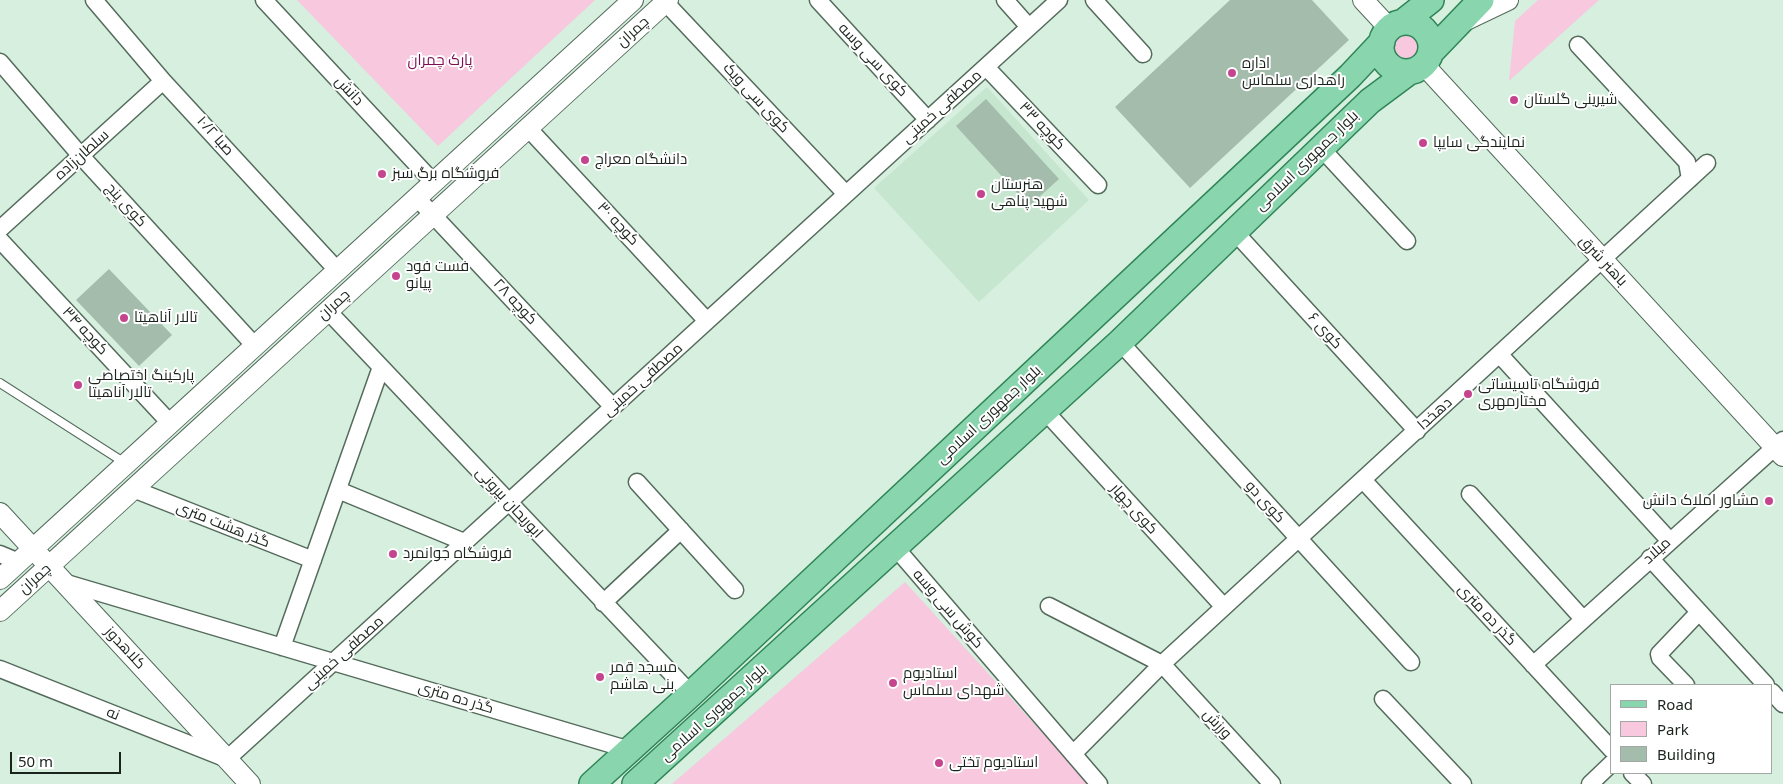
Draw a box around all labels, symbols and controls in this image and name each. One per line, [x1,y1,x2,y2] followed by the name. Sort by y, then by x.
[613,13,653,51] street label: چمران
[834,19,912,101] street label: کوی سی وسه
[407,52,473,70] park label: پارک چمران
[1242,55,1345,90] place label: اداره راهداری سلماس
[719,59,793,137] street label: کوی سی ویک
[898,67,986,147] street label: مصطفی خمینی
[1226,67,1238,79] marker: اداره راهداری سلماس
[331,72,367,110] street label: دانش
[1524,91,1617,109] place label: شیرینی گلستان
[1508,94,1520,106] marker: شیرینی گلستان
[1015,98,1069,154] street label: کوچه ۳۳
[1252,107,1362,215] street label: بلوار جمهوری اسلامی
[193,113,237,159] street label: صبا ۱۰/۲
[51,126,113,184] street label: سلطان‌زاده
[1433,134,1525,152] place label: نمایندگی سایپا
[1417,137,1429,149] marker: نمایندگی سایپا
[595,151,687,169] place label: دانشگاه معراج
[579,154,591,166] marker: دانشگاه معراج
[392,165,499,183] place label: فروشگاه برگ سبز
[376,168,388,180] marker: فروشگاه برگ سبز
[991,176,1068,211] place label: هنرستان شهید پناهی
[102,179,150,231] street label: کوی پنج
[975,188,987,200] marker: هنرستان شهید پناهی
[593,199,643,249] street label: کوچه ۳۰
[1575,232,1631,290] street label: باهنر شرق
[406,258,469,293] place label: فست فود پیانو
[390,270,402,282] marker: فست فود پیانو
[489,275,541,329] street label: کوچه ۲۸
[314,286,354,324] street label: چمران
[58,303,112,359] street label: کوچه ۳۴
[134,309,198,327] place label: تالار آناهیتا
[1304,309,1346,353] street label: کوی ۶
[118,312,130,324] marker: تالار آناهیتا
[599,340,687,420] street label: مصطفی خمینی
[933,362,1045,468] street label: بلوار جمهوری اسلامی
[88,367,194,402] place label: پارکینگ اختصاصی تالار آناهیتا
[1478,376,1600,411] place label: فروشگاه تاسیساتی مختارمهری
[72,379,84,391] marker: پارکینگ اختصاصی تالار آناهیتا
[1462,388,1474,400] marker: فروشگاه تاسیساتی مختارمهری
[1414,394,1456,434] street label: دهخدا
[472,464,546,542] street label: ابوریحان بیرونی
[1241,477,1289,527] street label: کوی دو
[1107,480,1161,538] street label: کوی چهار
[1643,492,1759,510] place label: مشاور املاک دانش
[1763,495,1775,507] marker: مشاور املاک دانش
[174,498,272,552] street label: گذر هشت متری
[1639,534,1675,568] street label: میلاد
[403,545,512,563] place label: فروشگاه جوانمرد
[387,548,399,560] marker: فروشگاه جوانمرد
[15,560,55,598] street label: چمران
[909,566,987,652] street label: کوش سی وسه
[1454,580,1520,650] street label: گذر ده متری
[300,613,388,693] street label: مصطفی خمینی
[101,623,149,673] street label: کلاهدوز
[610,659,677,694] place label: مسجد قمر بنی هاشم
[657,661,771,765] street label: بلوار جمهوری اسلامی
[903,665,1004,700] place label: استادیوم شهدای سلماس
[594,671,606,683] marker: مسجد قمر بنی هاشم
[887,677,899,689] marker: استادیوم شهدای سلماس
[416,678,496,718] street label: گذر ده متری
[1610,684,1773,774] legend
[1657,694,1693,714] text: Road
[104,703,122,725] street label: نه
[1199,705,1235,743] street label: ورزش
[1657,719,1689,739] text: Park
[12,742,124,774] scale bar
[1657,744,1715,764] text: Building
[18,751,53,771] text: 50 m
[949,754,1038,772] place label: استادیوم تختی
[933,757,945,769] marker: استادیوم تختی

